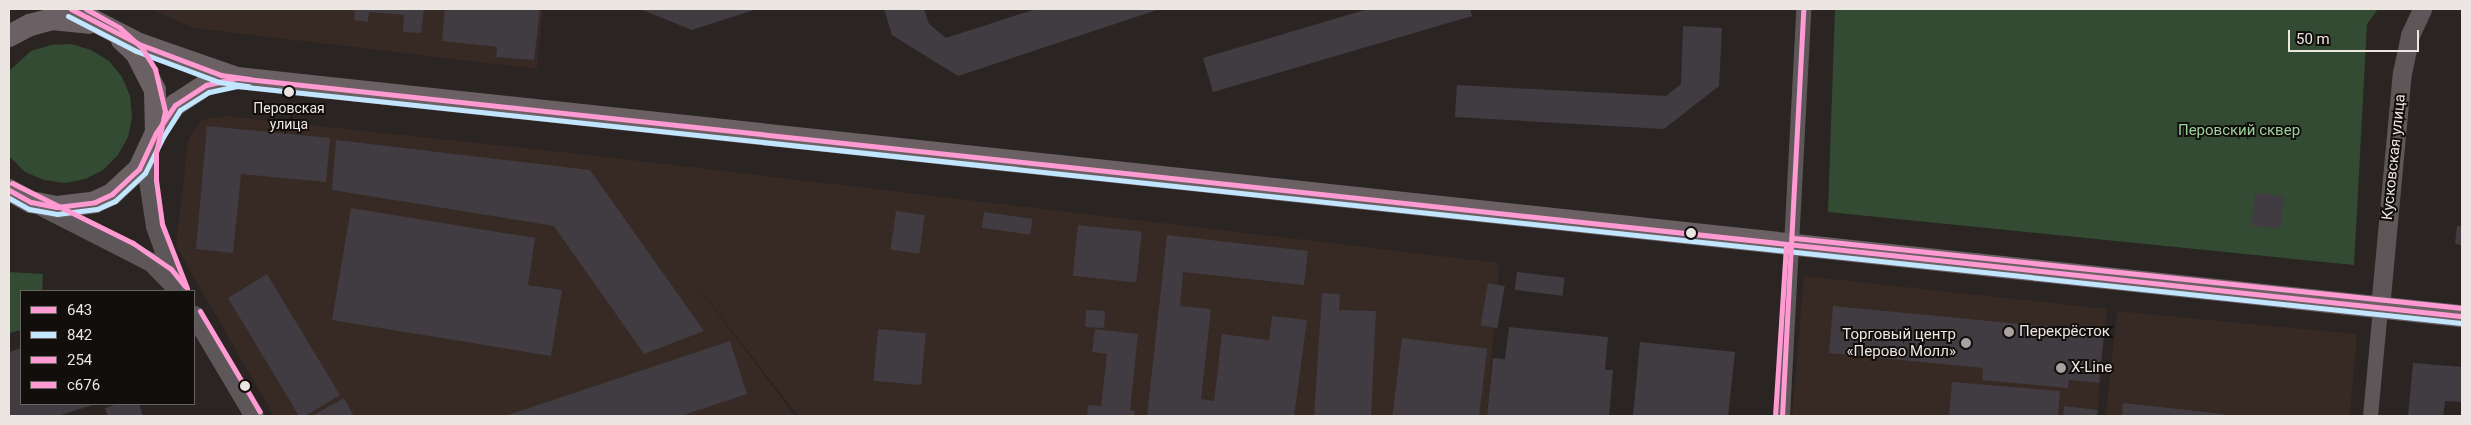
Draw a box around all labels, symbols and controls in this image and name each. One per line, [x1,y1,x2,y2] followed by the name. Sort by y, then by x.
[2291,20,2422,52] scale bar
[2296,30,2330,48] text: 50 m
[284,87,294,97] marker: Перовская улица
[2378,93,2410,221] street label: Кусковская улица
[253,100,325,132] place label: Перовская улица
[2178,122,2300,140] park label: Перовский сквер
[1686,228,1696,238] unlabelled marker
[20,290,195,405] legend
[67,301,92,319] text: 643
[2019,323,2110,341] place label: Перекрёсток
[1842,325,1956,360] place label: Торговый центр «Перово Молл»
[67,326,92,344] text: 842
[2003,326,2015,338] marker: Перекрёсток
[1960,337,1972,349] marker: Торговый центр «Перово Молл»
[67,351,92,369] text: 254
[2071,359,2112,377] place label: X-Line
[2055,362,2067,374] marker: X-Line
[67,376,100,394] text: с676
[240,381,250,391] unlabelled marker

